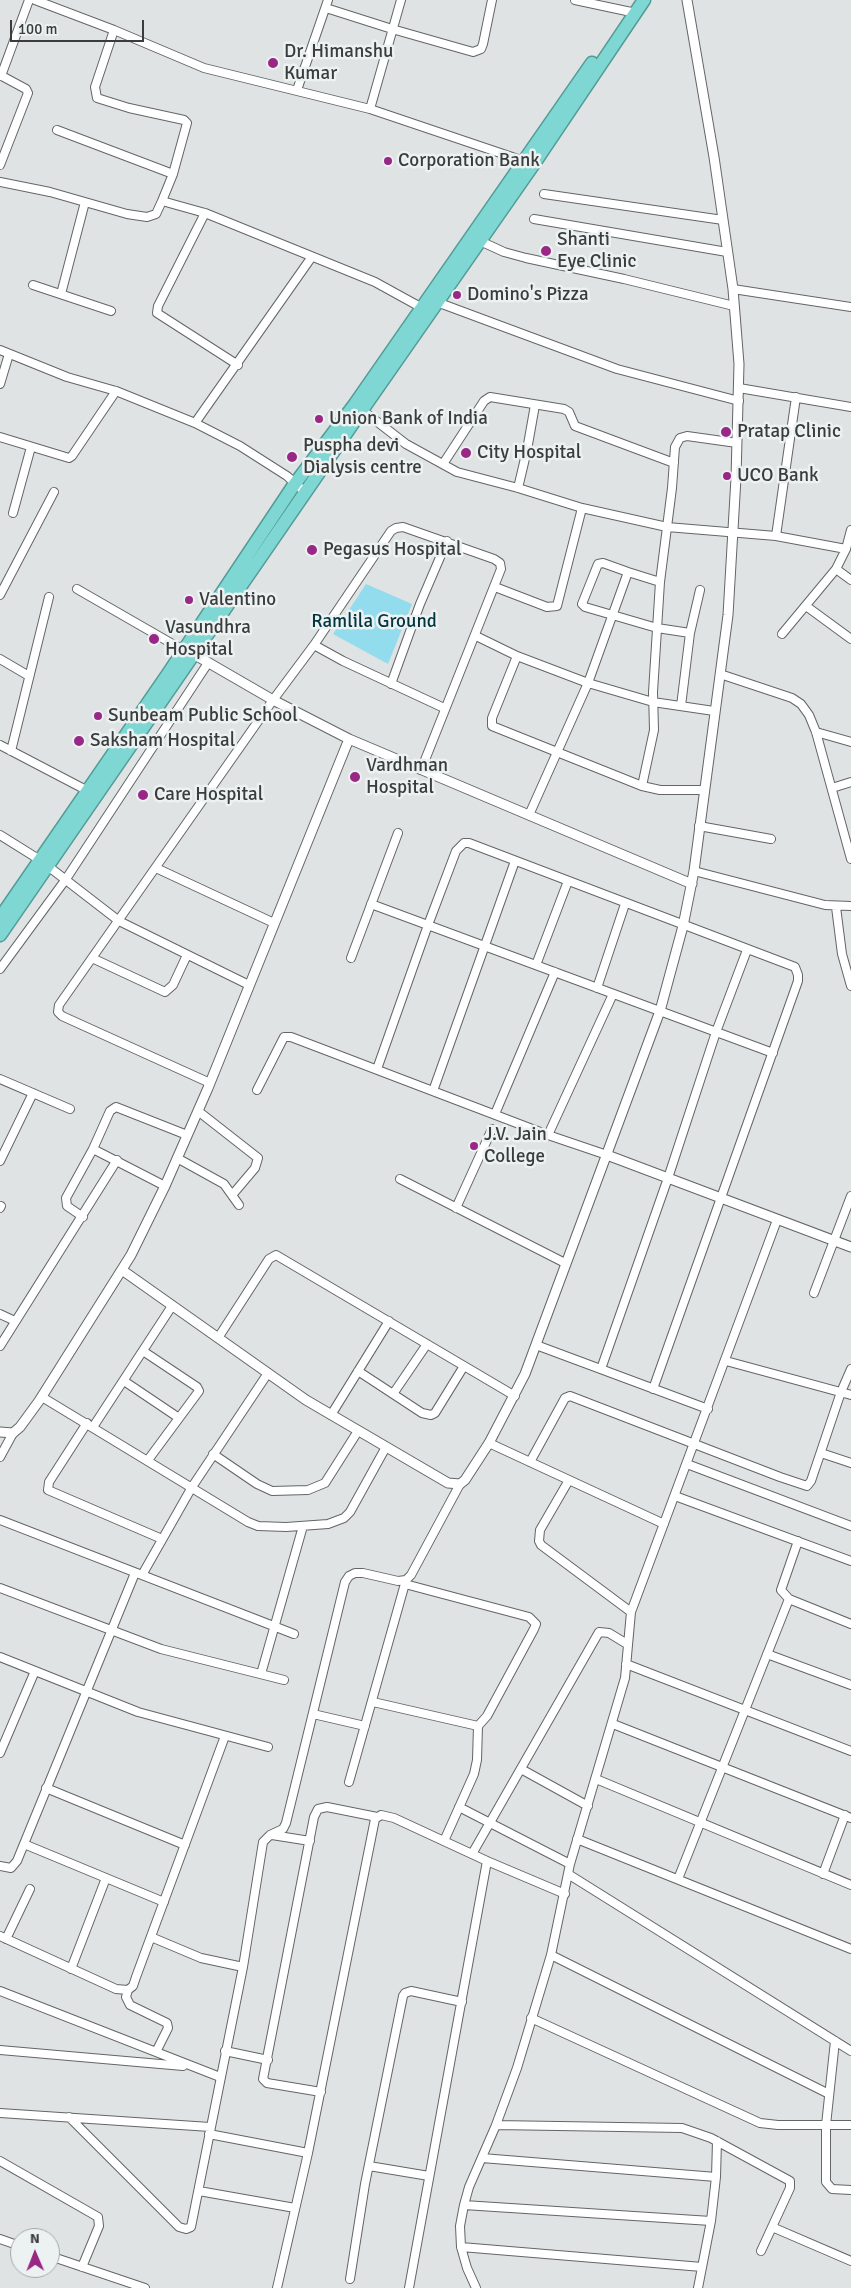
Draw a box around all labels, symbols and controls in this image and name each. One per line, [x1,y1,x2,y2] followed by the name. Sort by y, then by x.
[12,10,146,42] scale bar
[18,20,58,38] text: 100 m
[284,41,393,85] place label: Dr. Himanshu Kumar
[266,56,280,70] marker: Dr. Himanshu Kumar
[398,150,540,172] place label: Corporation Bank
[382,155,394,167] marker: Corporation Bank
[557,229,636,273] place label: Shanti Eye Clinic
[539,244,553,258] marker: Shanti Eye Clinic
[467,284,589,306] place label: Domino's Pizza
[451,289,463,301] marker: Domino's Pizza
[329,408,488,430] place label: Union Bank of India
[313,413,325,425] marker: Union Bank of India
[737,421,841,443] place label: Pratap Clinic
[719,425,733,439] marker: Pratap Clinic
[303,435,422,479] place label: Puspha devi Dialysis centre
[477,442,581,464] place label: City Hospital
[459,446,473,460] marker: City Hospital
[285,450,299,464] marker: Puspha devi Dialysis centre
[737,465,819,487] place label: UCO Bank
[721,470,733,482] marker: UCO Bank
[323,539,462,561] place label: Pegasus Hospital
[305,543,319,557] marker: Pegasus Hospital
[199,589,276,611] place label: Valentino
[183,594,195,606] marker: Valentino
[311,611,437,633] park label: Ramlila Ground
[165,617,251,661] place label: Vasundhra Hospital
[147,632,161,646] marker: Vasundhra Hospital
[108,705,298,727] place label: Sunbeam Public School
[92,710,104,722] marker: Sunbeam Public School
[90,730,235,752] place label: Saksham Hospital
[72,734,86,748] marker: Saksham Hospital
[366,755,448,799] place label: Vardhman Hospital
[348,770,362,784] marker: Vardhman Hospital
[154,784,263,806] place label: Care Hospital
[136,788,150,802] marker: Care Hospital
[484,1124,547,1168] place label: J.V. Jain College
[468,1140,480,1152] marker: J.V. Jain College
[10,2228,60,2278] north arrow
[30,2230,40,2247] text: N

